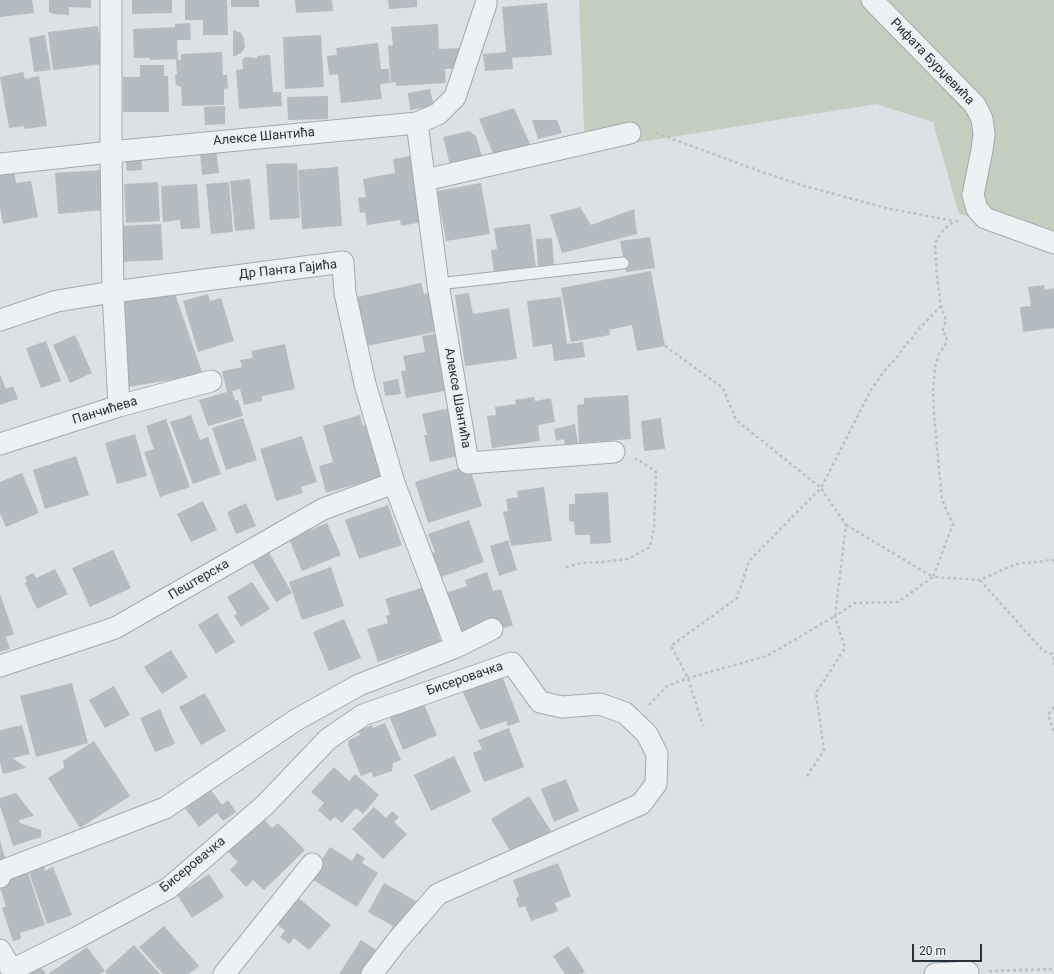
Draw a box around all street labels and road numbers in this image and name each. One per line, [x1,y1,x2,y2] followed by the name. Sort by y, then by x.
[887,16,977,108] street label: Рифата Бурџевића
[213,125,315,149] street label: Алексе Шантића
[238,257,338,283] street label: Др Панта Гајића
[440,346,474,450] street label: Алексе Шантића
[71,394,139,428] street label: Панчићева
[166,556,232,604] street label: Пештерска
[425,659,505,699] street label: Бисеровачка
[157,834,229,896] street label: Бисеровачка

